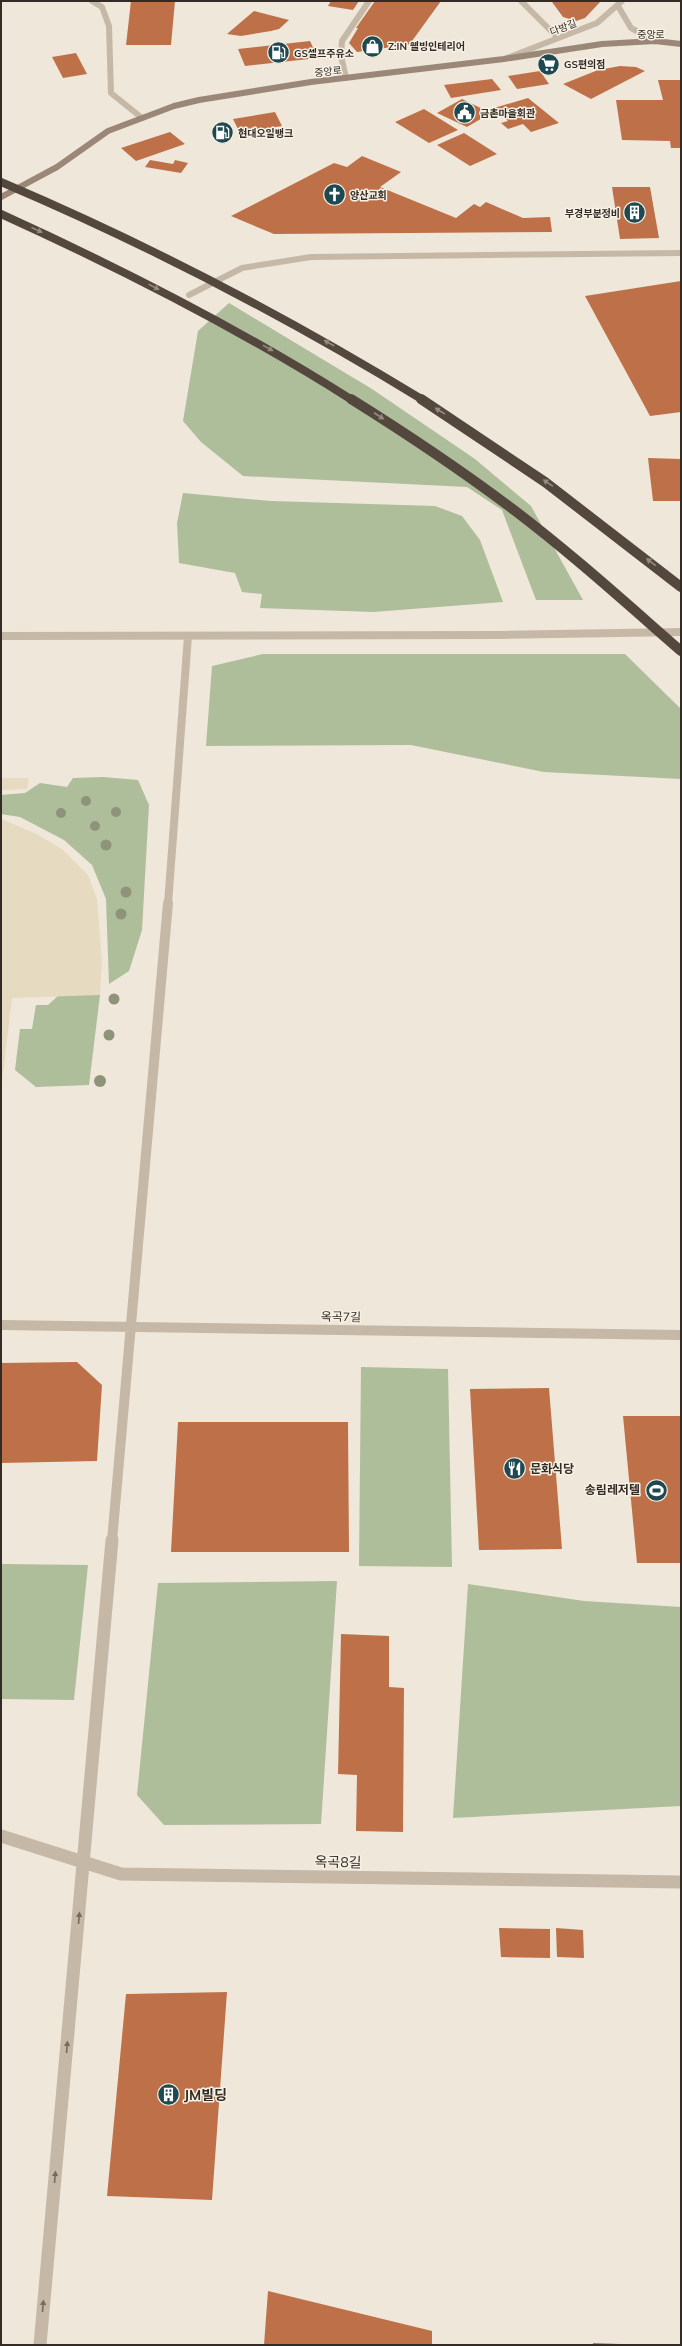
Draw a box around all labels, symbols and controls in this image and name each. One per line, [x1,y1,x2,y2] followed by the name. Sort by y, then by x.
[548,16,578,38] street label: 다방길
[637,28,665,41] street label: 중앙로
[360,33,386,59] shop icon: Z:IN 웰빙인테리어
[265,40,291,66] fuel station icon: GS셀프주유소
[388,40,465,53] place label: Z:IN 웰빙인테리어
[294,47,354,60] place label: GS셀프주유소
[535,51,561,77] supermarket icon: GS편의점
[564,58,605,71] place label: GS편의점
[314,64,342,79] street label: 중앙로
[451,100,477,126] public building icon: 금촌마을회관
[480,107,535,120] place label: 금촌마을회관
[210,120,236,146] fuel station icon: 현대오일뱅크
[238,127,293,140] place label: 현대오일뱅크
[322,182,348,208] church icon: 양산교회
[350,189,387,202] place label: 양산교회
[622,200,648,226] building icon: 부경부분정비
[565,207,620,220] place label: 부경부분정비
[31,227,42,233] one-way arrow
[148,283,160,290] one-way arrow
[323,340,335,347] one-way arrow
[262,345,274,352] one-way arrow
[434,407,446,414] one-way arrow
[373,413,385,420] one-way arrow
[543,479,553,487] one-way arrow
[645,558,656,567] one-way arrow
[321,1309,361,1324] street label: 옥곡7길
[502,1456,528,1482] restaurant icon: 문화식당
[530,1461,574,1476] place label: 문화식당
[643,1477,669,1503] sports icon: 송림레저텔
[585,1482,640,1497] place label: 송림레저텔
[314,1853,362,1871] street label: 옥곡8길
[75,1912,82,1924] one-way arrow
[63,2041,70,2053] one-way arrow
[155,2082,181,2108] building icon: JM빌딩
[184,2086,227,2104] place label: JM빌딩
[52,2171,58,2183] one-way arrow
[40,2300,47,2312] one-way arrow

